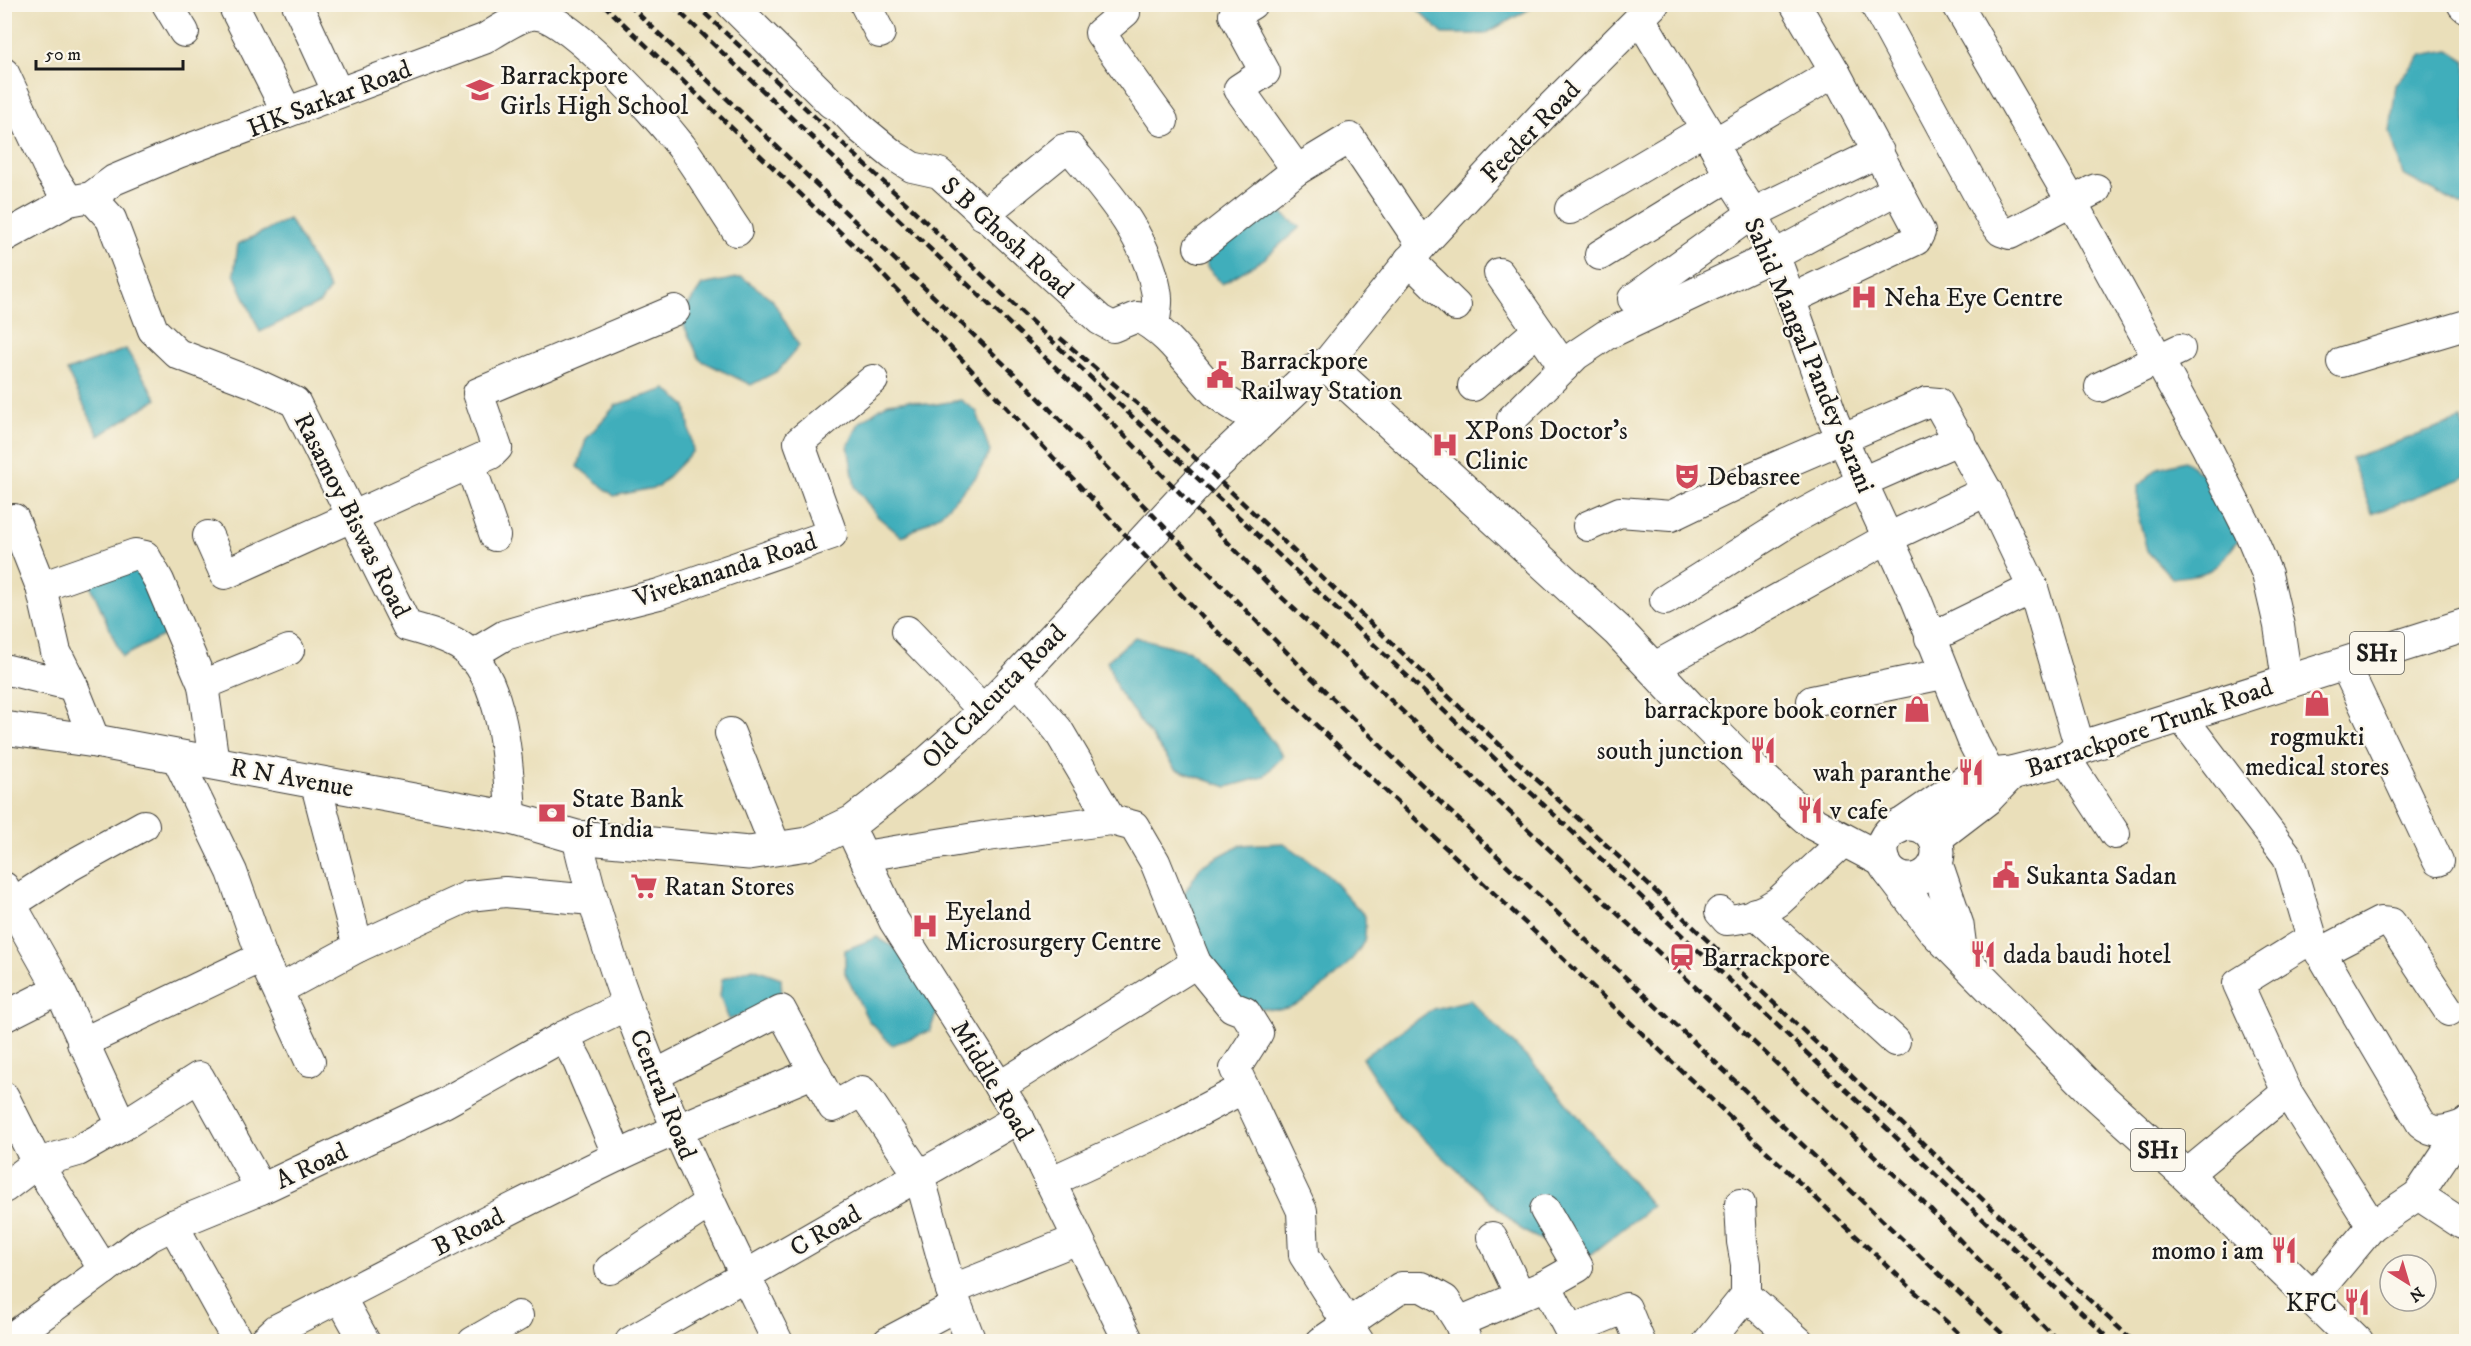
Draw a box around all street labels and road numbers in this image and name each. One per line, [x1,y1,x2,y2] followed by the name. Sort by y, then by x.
[243,53,416,146] street label: HK Sarkar Road
[1474,74,1588,190] street label: Feeder Road
[934,170,1080,306] street label: S B Ghosh Road
[1736,213,1882,498] street label: Sahid Mangal Pandey Sarani
[286,408,418,624] street label: Rasamoy Biswas Road
[629,525,821,616] street label: Vivekananda Road
[915,618,1073,776] street label: Old Calcutta Road
[2350,632,2404,674] road number: SH1
[2022,671,2277,786] street label: Barrackpore Trunk Road
[227,751,356,806] street label: R N Avenue
[943,1015,1040,1147] street label: Middle Road
[622,1025,704,1165] street label: Central Road
[2131,1129,2185,1171] road number: SH1
[270,1135,353,1197] street label: A Road
[784,1198,867,1265] street label: C Road
[427,1200,510,1264] street label: B Road

